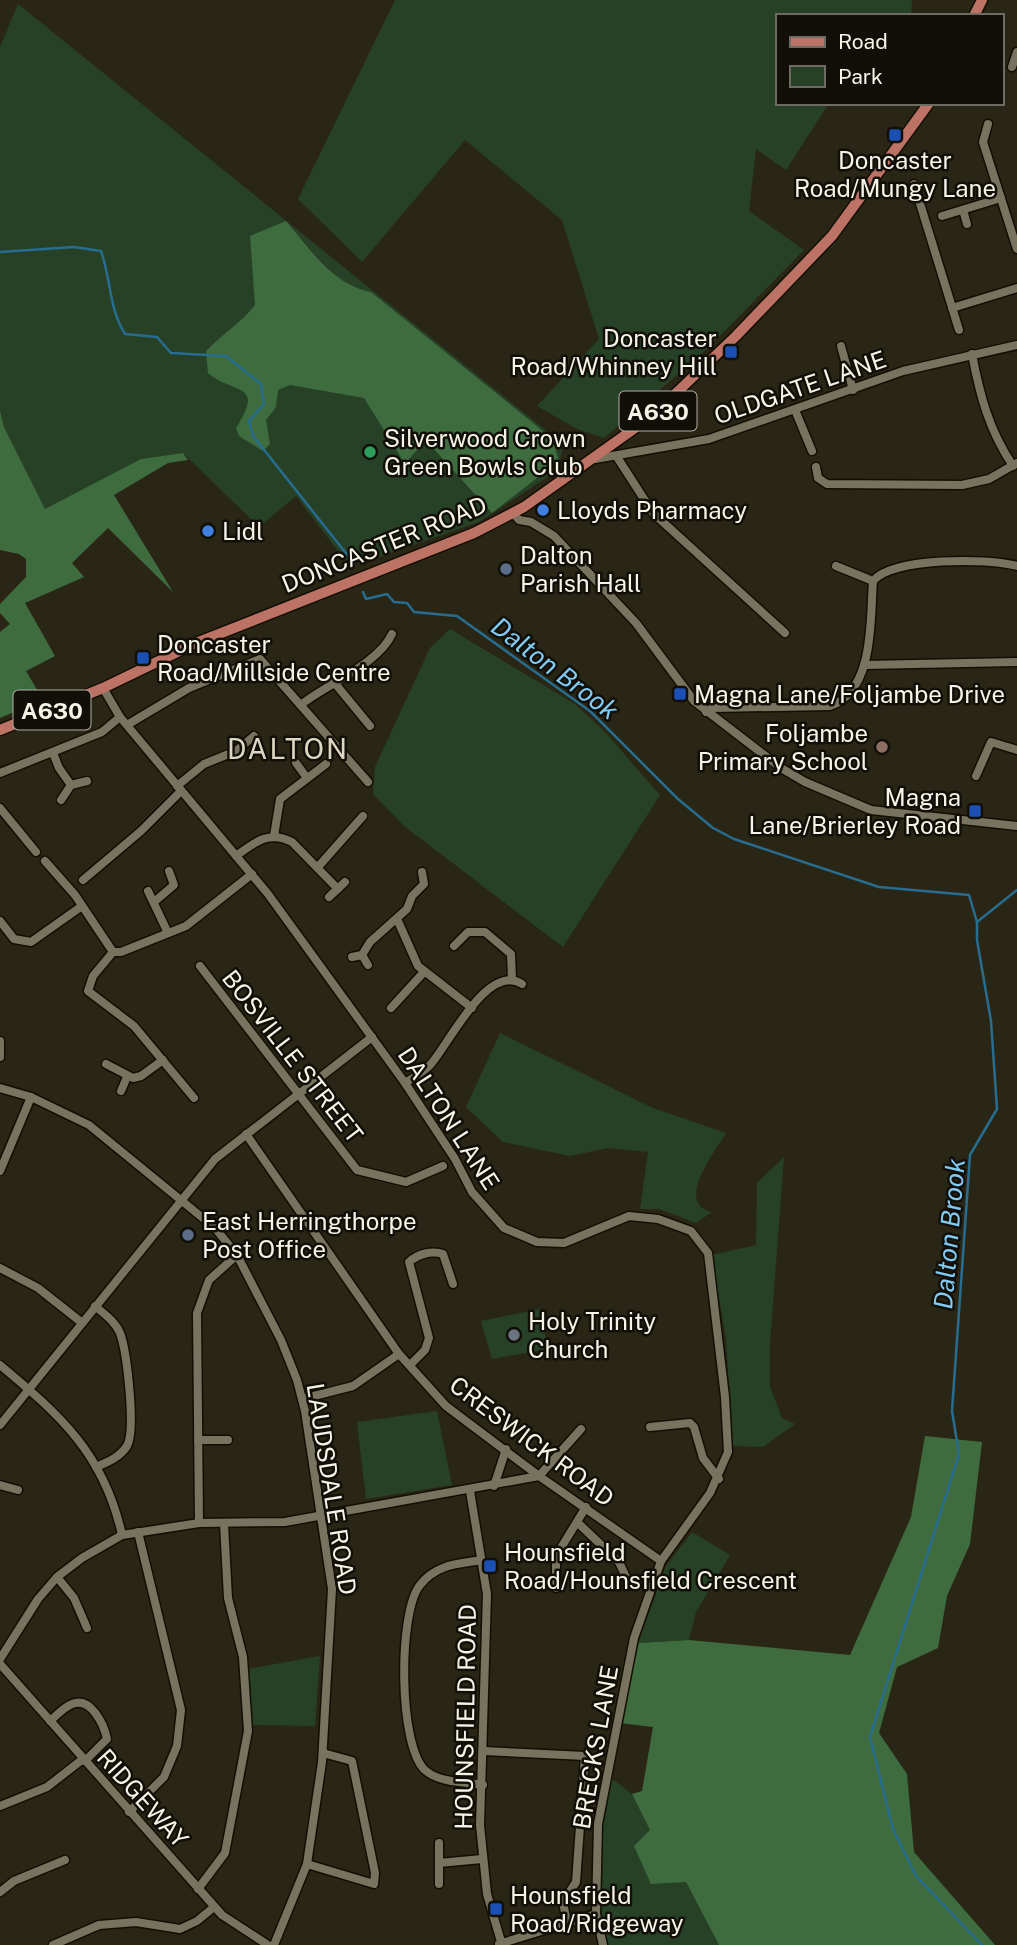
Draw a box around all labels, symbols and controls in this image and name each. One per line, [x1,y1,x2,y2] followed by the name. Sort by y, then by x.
[776,14,1003,105] legend
[838,29,888,54] text: Road
[838,64,883,89] text: Park
[887,127,903,143] marker: Doncaster Road/Mungy Lane
[794,146,996,202] place label: Doncaster Road/Mungy Lane
[511,324,717,380] place label: Doncaster Road/Whinney Hill
[710,344,890,430] street label: OLDGATE LANE
[723,344,739,360] marker: Doncaster Road/Whinney Hill
[620,392,696,430] road number: A630
[384,424,586,480] place label: Silverwood Crown Green Bowls Club
[362,444,378,460] marker: Silverwood Crown Green Bowls Club
[277,490,491,598] street label: DONCASTER ROAD
[557,496,747,524] place label: Lloyds Pharmacy
[535,502,551,518] marker: Lloyds Pharmacy
[222,517,264,545] place label: Lidl
[200,523,216,539] marker: Lidl
[520,541,641,597] place label: Dalton Parish Hall
[498,561,514,577] marker: Dalton Parish Hall
[485,610,625,726] water label: Dalton Brook
[157,630,391,686] place label: Doncaster Road/Millside Centre
[135,650,151,666] marker: Doncaster Road/Millside Centre
[694,680,1005,708] place label: Magna Lane/Foljambe Drive
[672,686,688,702] marker: Magna Lane/Foljambe Drive
[14,690,90,730] road number: A630
[698,719,868,775] place label: Foljambe Primary School
[227,732,349,765] district label: DALTON
[874,739,890,755] marker: Foljambe Primary School
[748,783,961,839] place label: Magna Lane/Brierley Road
[967,803,983,819] marker: Magna Lane/Brierley Road
[217,964,369,1148] street label: BOSVILLE STREET
[392,1041,506,1195] street label: DALTON LANE
[927,1157,971,1311] water label: Dalton Brook
[202,1207,417,1263] place label: East Herringthorpe Post Office
[180,1227,196,1243] marker: East Herringthorpe Post Office
[528,1307,656,1363] place label: Holy Trinity Church
[506,1327,522,1343] marker: Holy Trinity Church
[444,1370,620,1512] street label: CRESWICK ROAD
[301,1381,363,1597] street label: LAUDSDALE ROAD
[504,1538,797,1594] place label: Hounsfield Road/Hounsfield Crescent
[482,1558,498,1574] marker: Hounsfield Road/Hounsfield Crescent
[449,1604,481,1830] street label: HOUNSFIELD ROAD
[567,1663,623,1831] street label: BRECKS LANE
[92,1743,195,1853] street label: RIDGEWAY
[510,1881,684,1937] place label: Hounsfield Road/Ridgeway
[488,1901,504,1917] marker: Hounsfield Road/Ridgeway

